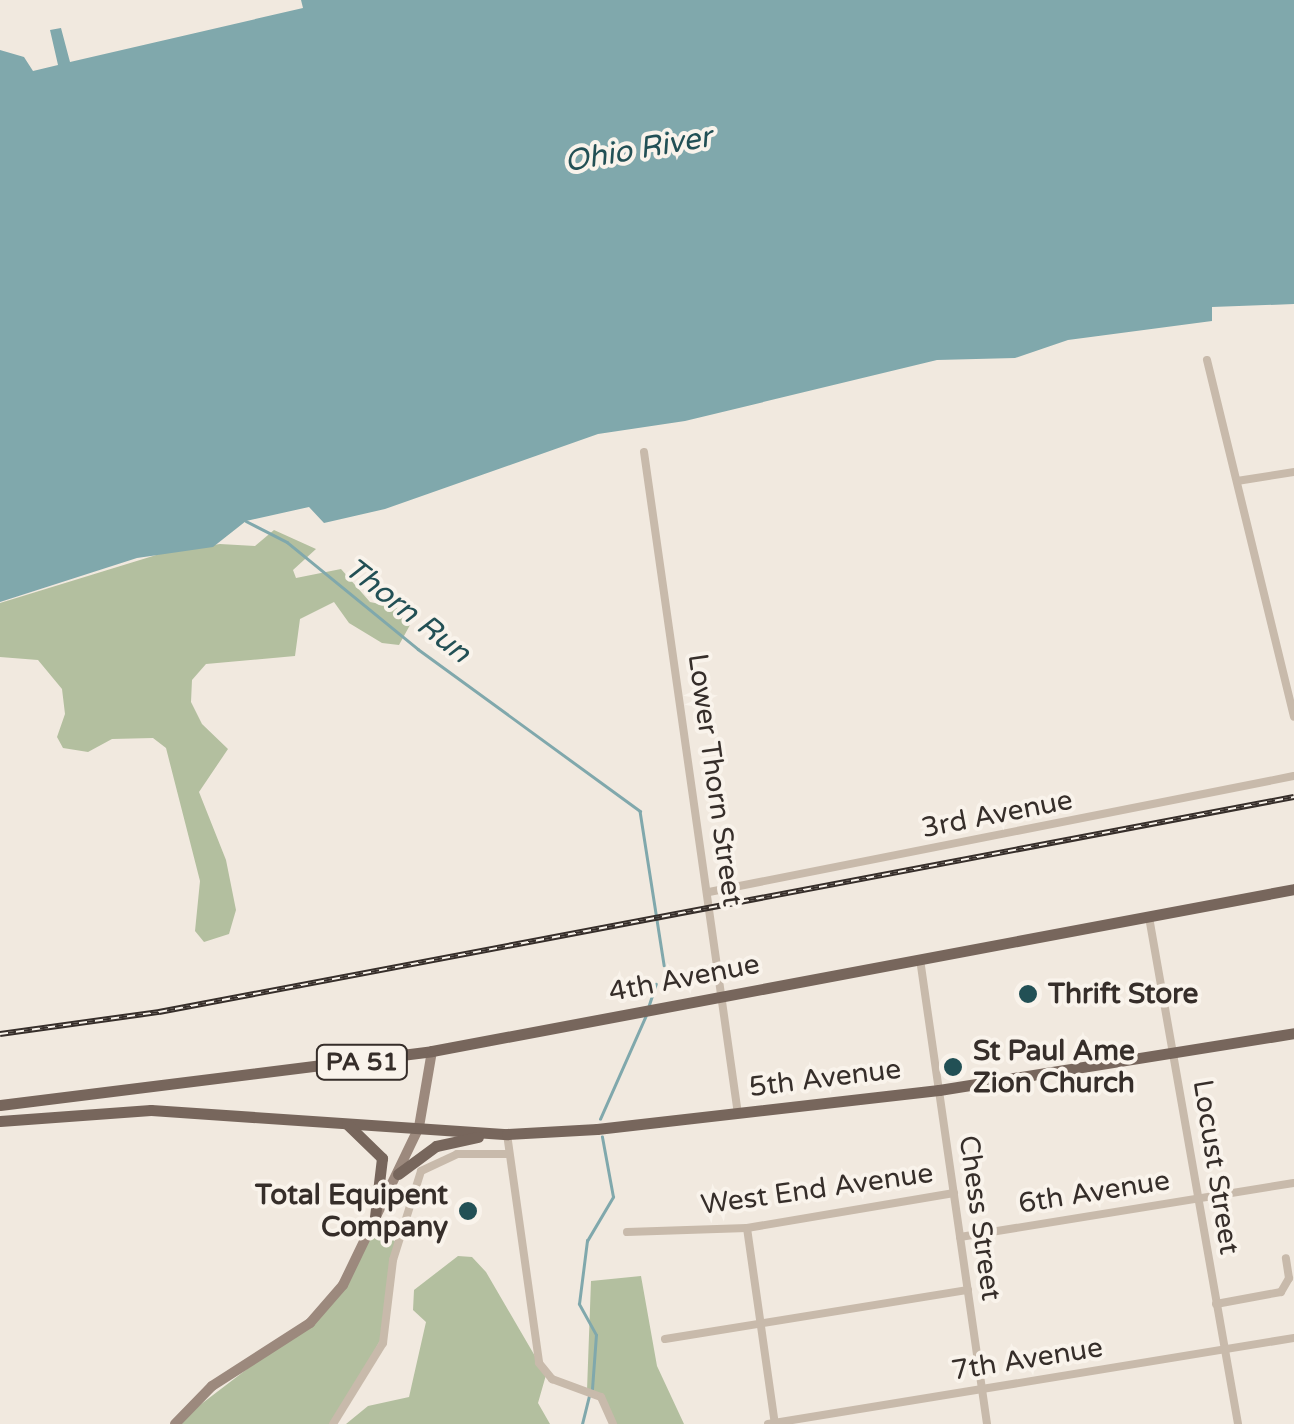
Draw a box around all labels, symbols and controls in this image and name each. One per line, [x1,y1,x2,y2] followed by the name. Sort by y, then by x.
[562,119,714,181] water label: Ohio River
[337,551,477,671] water label: Thorn Run
[681,651,749,909] street label: Lower Thorn Street
[919,783,1075,845] street label: 3rd Avenue
[606,947,762,1009] street label: 4th Avenue
[1048,977,1198,1011] place label: Thrift Store
[1017,983,1039,1005] marker: Thrift Store
[973,1034,1135,1100] place label: St Paul Ame Zion Church
[314,1042,410,1082] road number: PA 51
[747,1052,903,1104] street label: 5th Avenue
[942,1056,964,1078] marker: St Paul Ame Zion Church
[1186,1077,1246,1257] street label: Locust Street
[952,1133,1008,1303] street label: Chess Street
[699,1156,935,1222] street label: West End Avenue
[1016,1163,1172,1221] street label: 6th Avenue
[255,1178,448,1244] place label: Total Equipent Company
[457,1200,479,1222] marker: Total Equipent Company
[949,1330,1105,1388] street label: 7th Avenue

